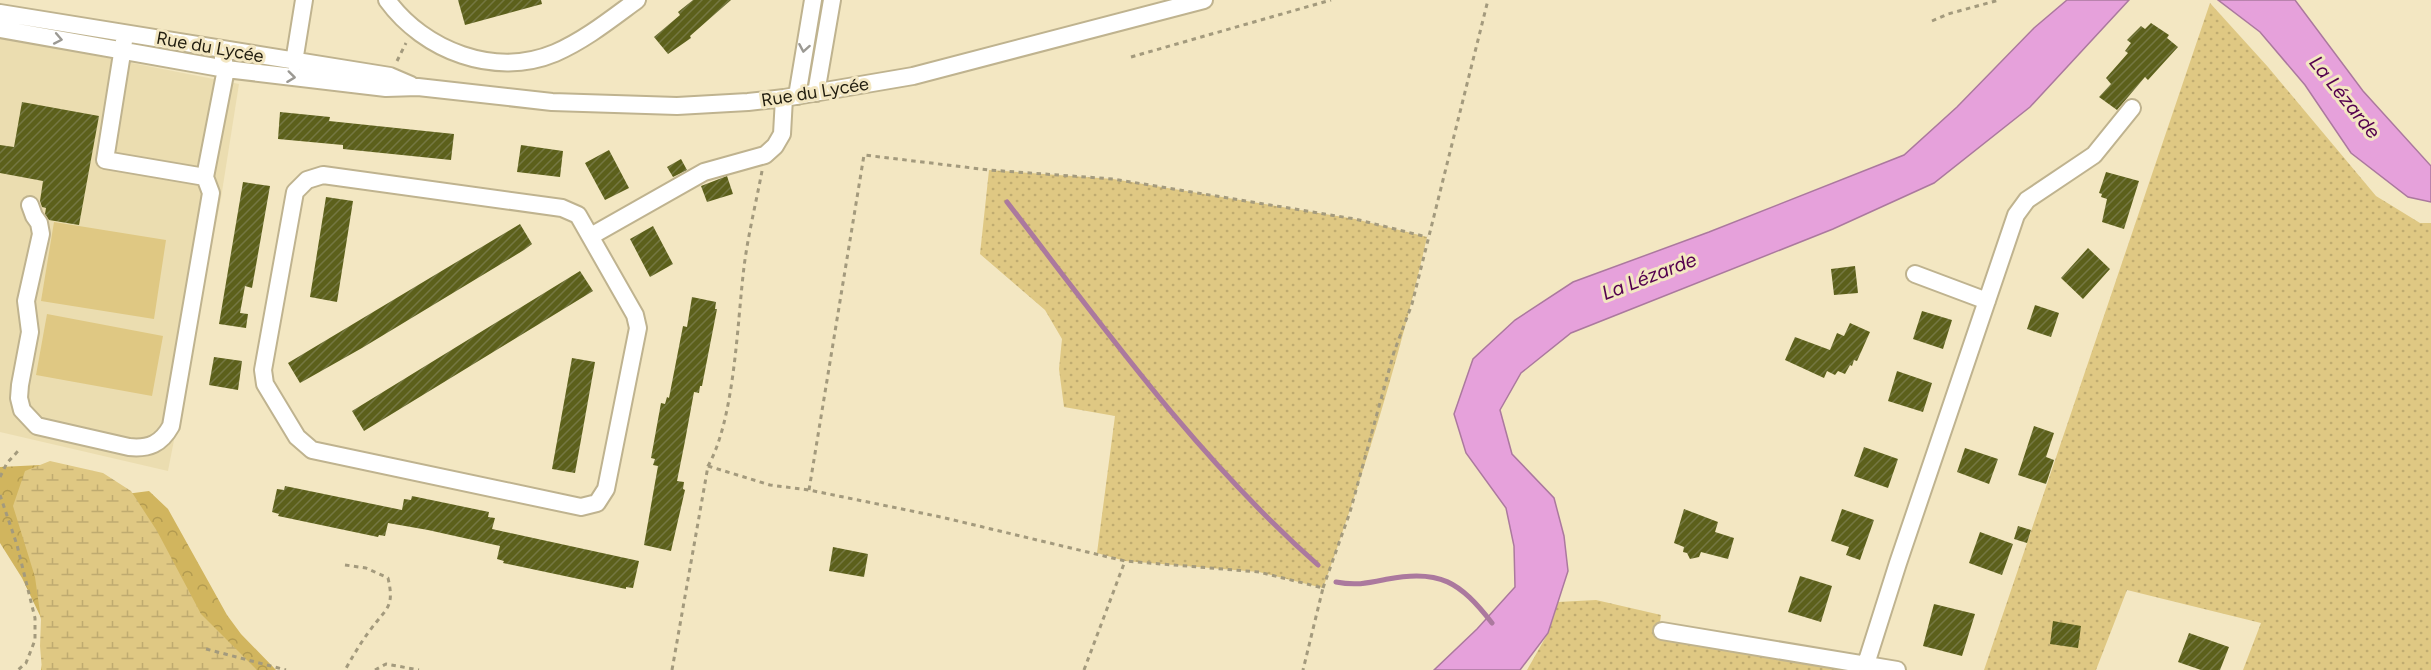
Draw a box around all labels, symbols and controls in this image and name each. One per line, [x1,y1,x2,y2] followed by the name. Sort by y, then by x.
[155,27,266,67] street label: Rue du Lycée
[52,32,62,45] one-way arrow
[798,43,811,53] one-way arrow
[2304,51,2386,143] water label: La Lézarde
[287,70,296,82] one-way arrow
[760,73,870,111] street label: Rue du Lycée
[1598,247,1700,305] water label: La Lézarde

